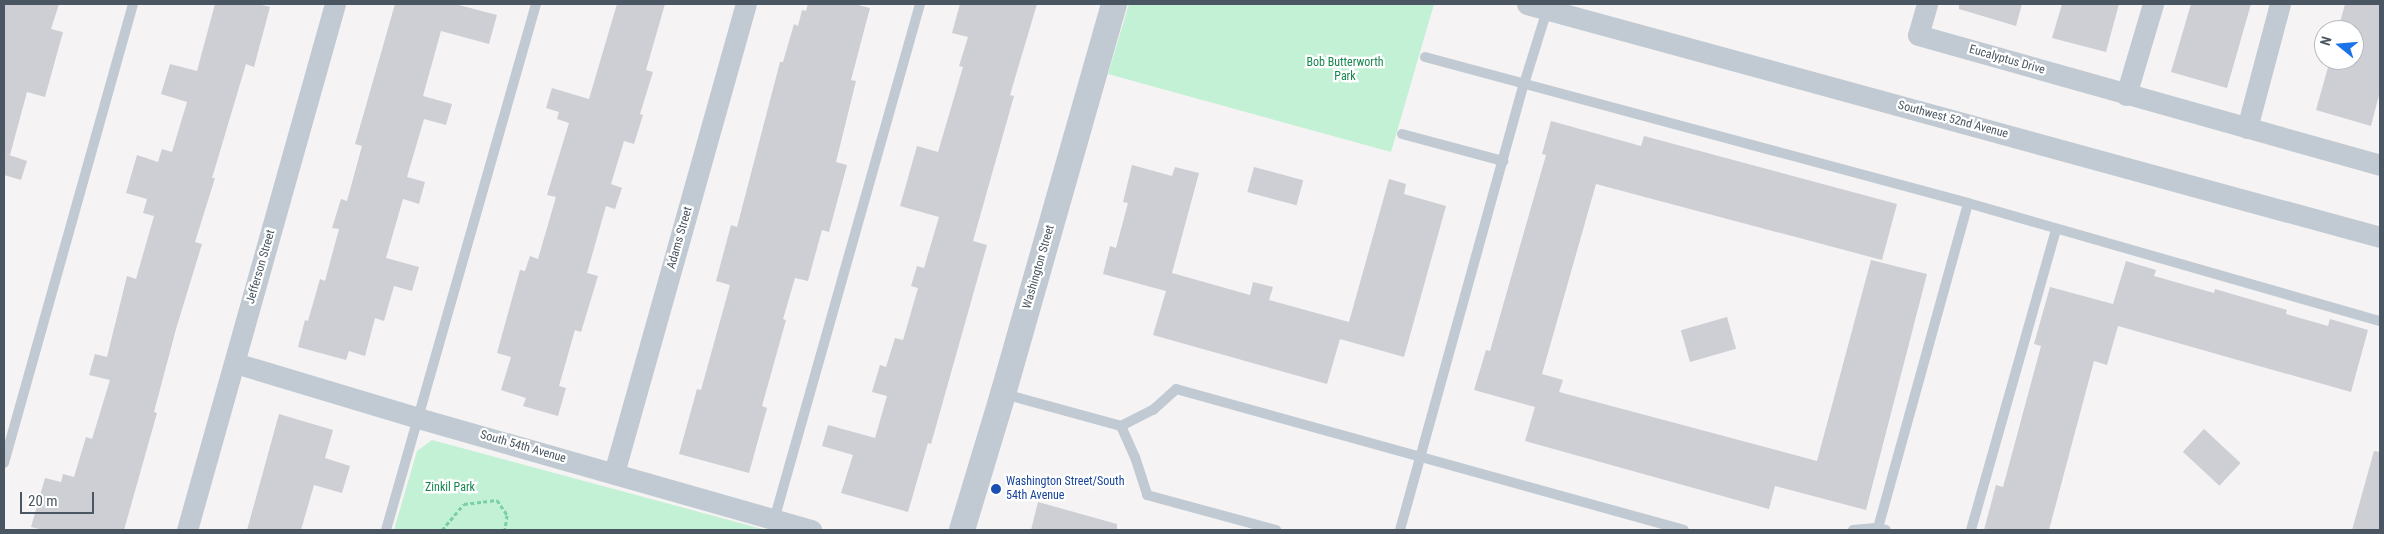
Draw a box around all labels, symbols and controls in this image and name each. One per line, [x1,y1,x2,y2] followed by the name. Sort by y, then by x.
[2314,20,2364,70] north arrow
[2317,34,2335,47] text: N
[1967,42,2047,78] street label: Eucalyptus Drive
[1306,56,1384,84] park label: Bob Butterworth Park
[1896,98,2010,142] street label: Southwest 52nd Avenue
[664,205,696,271] street label: Adams Street
[1020,223,1058,311] street label: Washington Street
[244,228,278,306] street label: Jefferson Street
[478,428,568,466] street label: South 54th Avenue
[1006,475,1124,503] place label: Washington Street/South 54th Avenue
[425,481,475,495] park label: Zinkil Park
[22,482,96,514] scale bar
[990,483,1002,495] marker: Washington Street/South 54th Avenue
[28,492,58,510] text: 20 m

